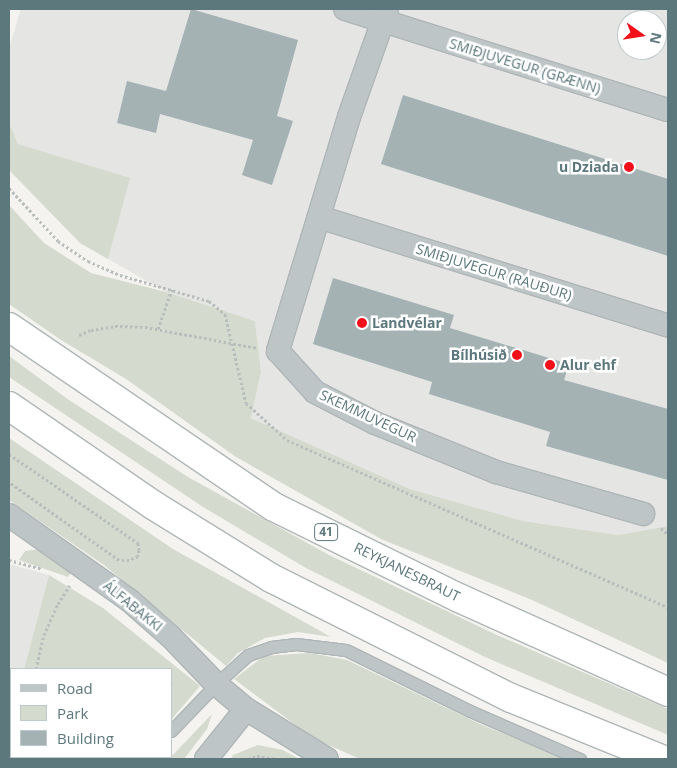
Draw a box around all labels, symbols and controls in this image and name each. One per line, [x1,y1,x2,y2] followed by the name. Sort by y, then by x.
[617,10,667,60] north arrow
[646,31,667,46] text: N
[447,35,603,97] street label: SMIÐJUVEGUR (GRÆNN)
[559,159,619,175] place label: u Dziada
[623,161,635,173] marker: u Dziada
[414,240,574,304] street label: SMIÐJUVEGUR (RAUÐUR)
[372,315,442,331] place label: Landvélar
[356,317,368,329] marker: Landvélar
[451,347,507,363] place label: Bílhúsið
[511,349,523,361] marker: Bílhúsið
[560,357,616,373] place label: Alur ehf
[544,359,556,371] marker: Alur ehf
[317,386,419,446] street label: SKEMMUVEGUR
[314,522,338,542] road number: 41
[351,539,463,605] street label: REYKJANESBRAUT
[100,577,166,635] street label: ÁLFABAKKI
[10,668,172,758] legend
[57,678,93,698] text: Road
[57,703,88,723] text: Park
[57,728,114,748] text: Building

